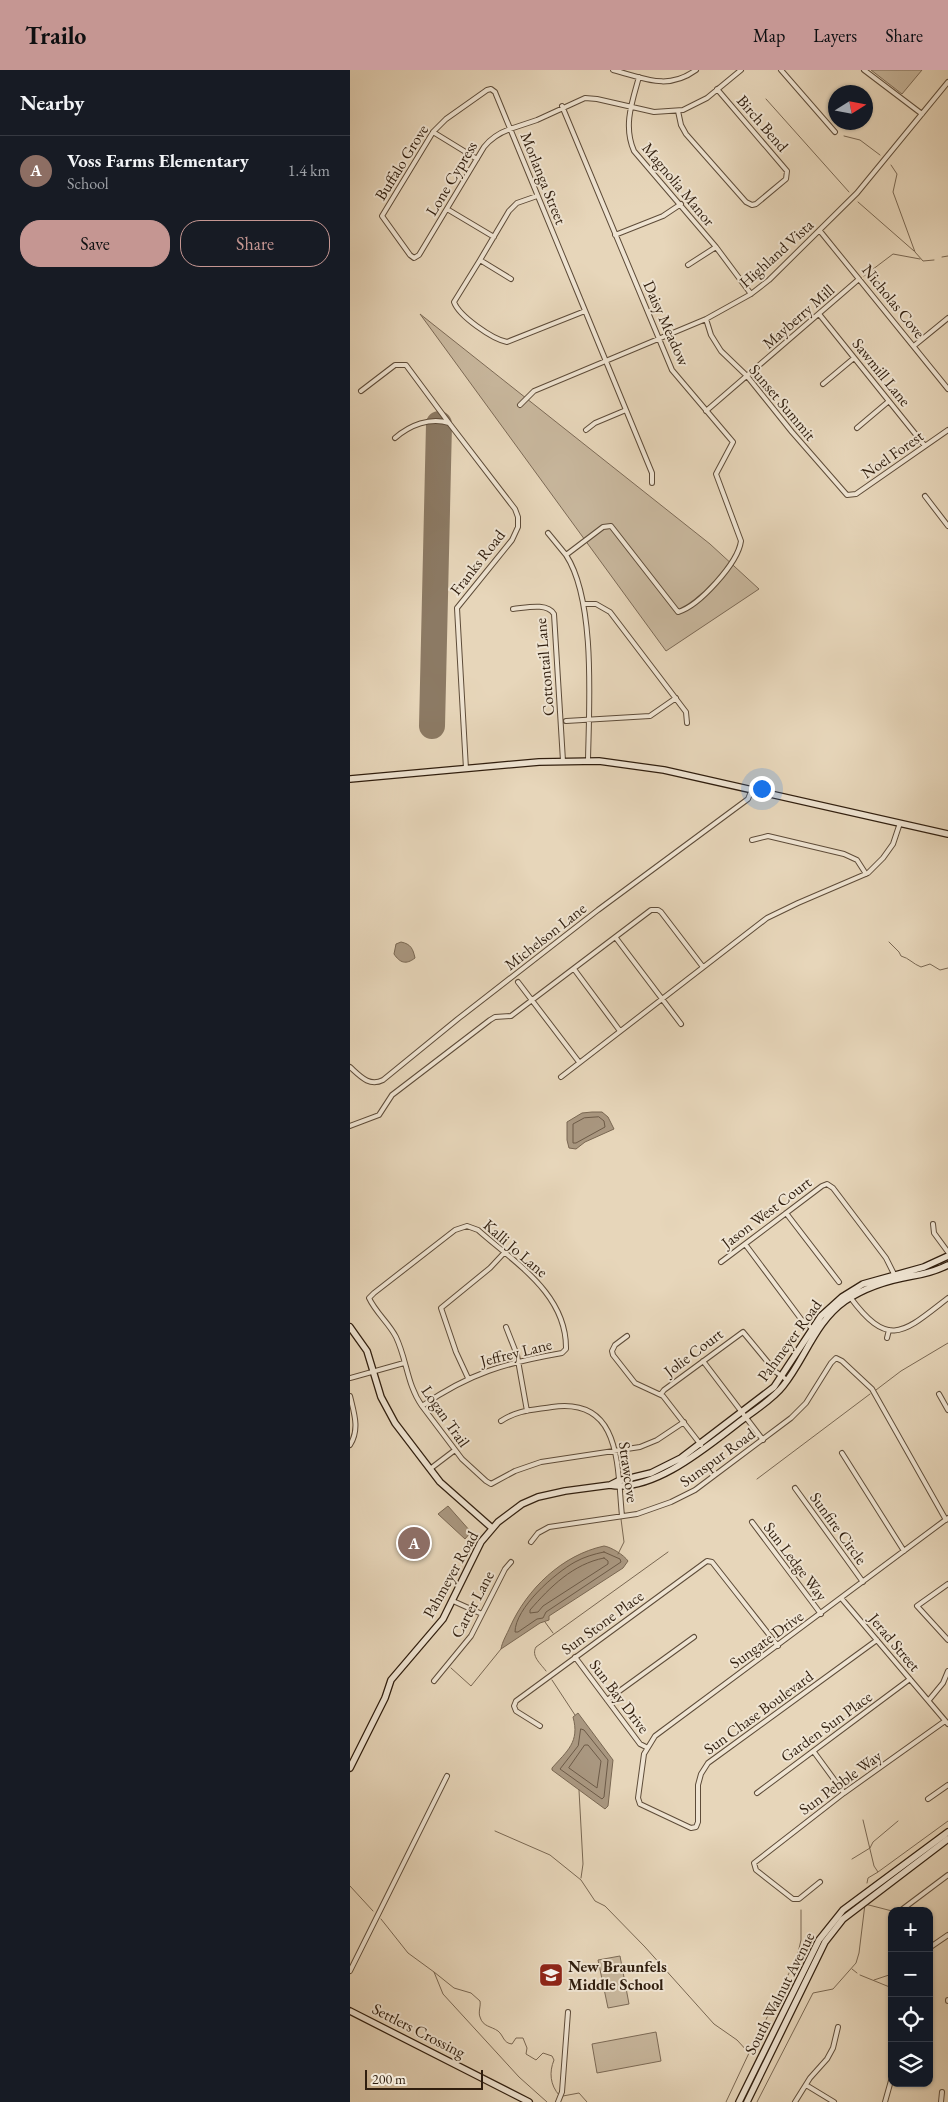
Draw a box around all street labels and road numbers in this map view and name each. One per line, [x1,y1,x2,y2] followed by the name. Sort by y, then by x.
[732,90,794,157] street label: Birch Bend
[370,120,433,204] street label: Buffalo Grove
[515,129,572,227] street label: Morlanga Street
[421,137,482,220] street label: Lone Cypress
[637,138,720,231] street label: Magnolia Manor
[735,214,818,292] street label: Highland Vista
[857,260,930,343] street label: Nicholas Cove
[638,277,695,370] street label: Daisy Meadow
[758,279,839,353] street label: Mayberry Mill
[848,334,916,411] street label: Sawmill Lane
[744,360,821,445] street label: Sunset Summit
[857,425,928,483] street label: Noel Forest
[445,525,510,599] street label: Franks Road
[530,617,559,717] street label: Cottontail Lane
[500,898,591,975] street label: Michelson Lane
[716,1172,815,1254] street label: Jason West Court
[479,1215,552,1282] street label: Kalli Jo Lane
[753,1294,827,1385] street label: Pahmeyer Road
[658,1323,727,1383] street label: Jolie Court
[476,1333,554,1372] street label: Jeffrey Lane
[417,1381,475,1451] street label: Logan Trail
[675,1422,760,1492] street label: Sunspur Road
[614,1440,643,1504] street label: Strawcove
[805,1488,872,1569] street label: Sunfire Circle
[759,1518,833,1606] street label: Sun Ledge Way
[418,1526,483,1621] street label: Pahmeyer Road
[446,1567,499,1642] street label: Carter Lane
[557,1585,648,1659] street label: Sun Stone Place
[725,1606,807,1673] street label: Sungate Drive
[863,1607,925,1676] street label: Jerad Street
[585,1655,654,1738] street label: Sun Bay Drive
[699,1665,818,1759] street label: Sun Chase Boulevard
[776,1686,876,1767] street label: Garden Sun Place
[795,1745,887,1820] street label: Sun Pebble Way
[740,1929,819,2058] street label: South Walnut Avenue
[369,1998,470,2063] street label: Settlers Crossing

